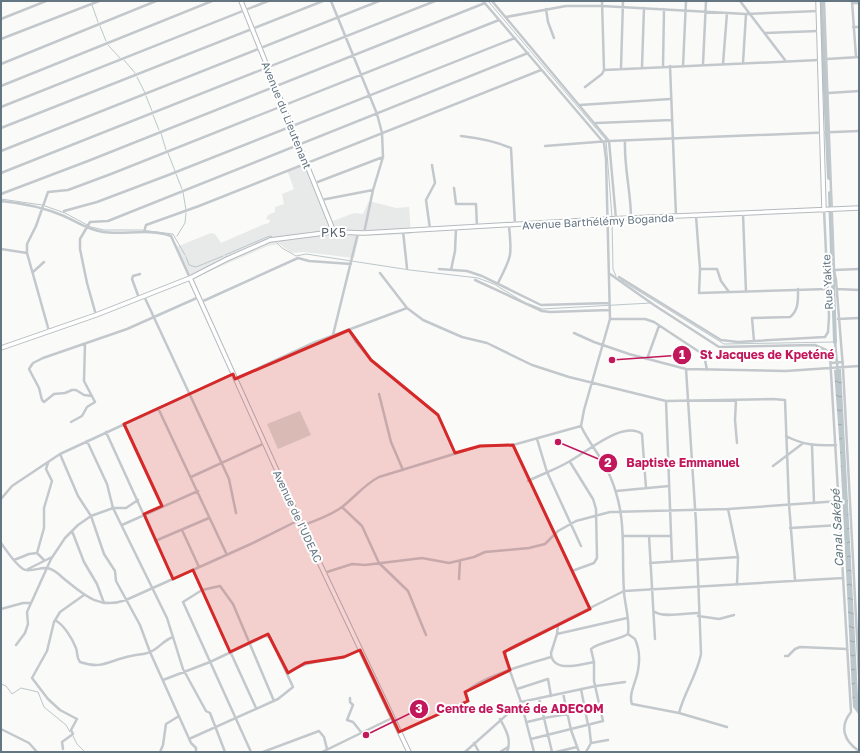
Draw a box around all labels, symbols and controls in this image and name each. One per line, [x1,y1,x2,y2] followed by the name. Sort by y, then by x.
[259,59,315,171] street label: Avenue du Lieutenant
[522,211,674,231] street label: Avenue Barthélémy Boganda
[321,225,347,240] district label: PK5
[819,254,835,310] street label: Rue Yakite
[672,343,842,367] callout: St Jacques de Kpeténé
[679,347,685,362] text: 1
[700,347,834,362] text: St Jacques de Kpeténé
[598,451,748,475] callout: Baptiste Emmanuel
[604,455,612,470] text: 2
[626,455,740,470] text: Baptiste Emmanuel
[271,468,325,564] street label: Avenue de I'UDEAC
[827,488,847,567] water label: Canal Saképé
[409,697,612,721] callout: Centre de Santé de ADECOM
[415,701,423,716] text: 3
[436,701,604,716] text: Centre de Santé de ADECOM

